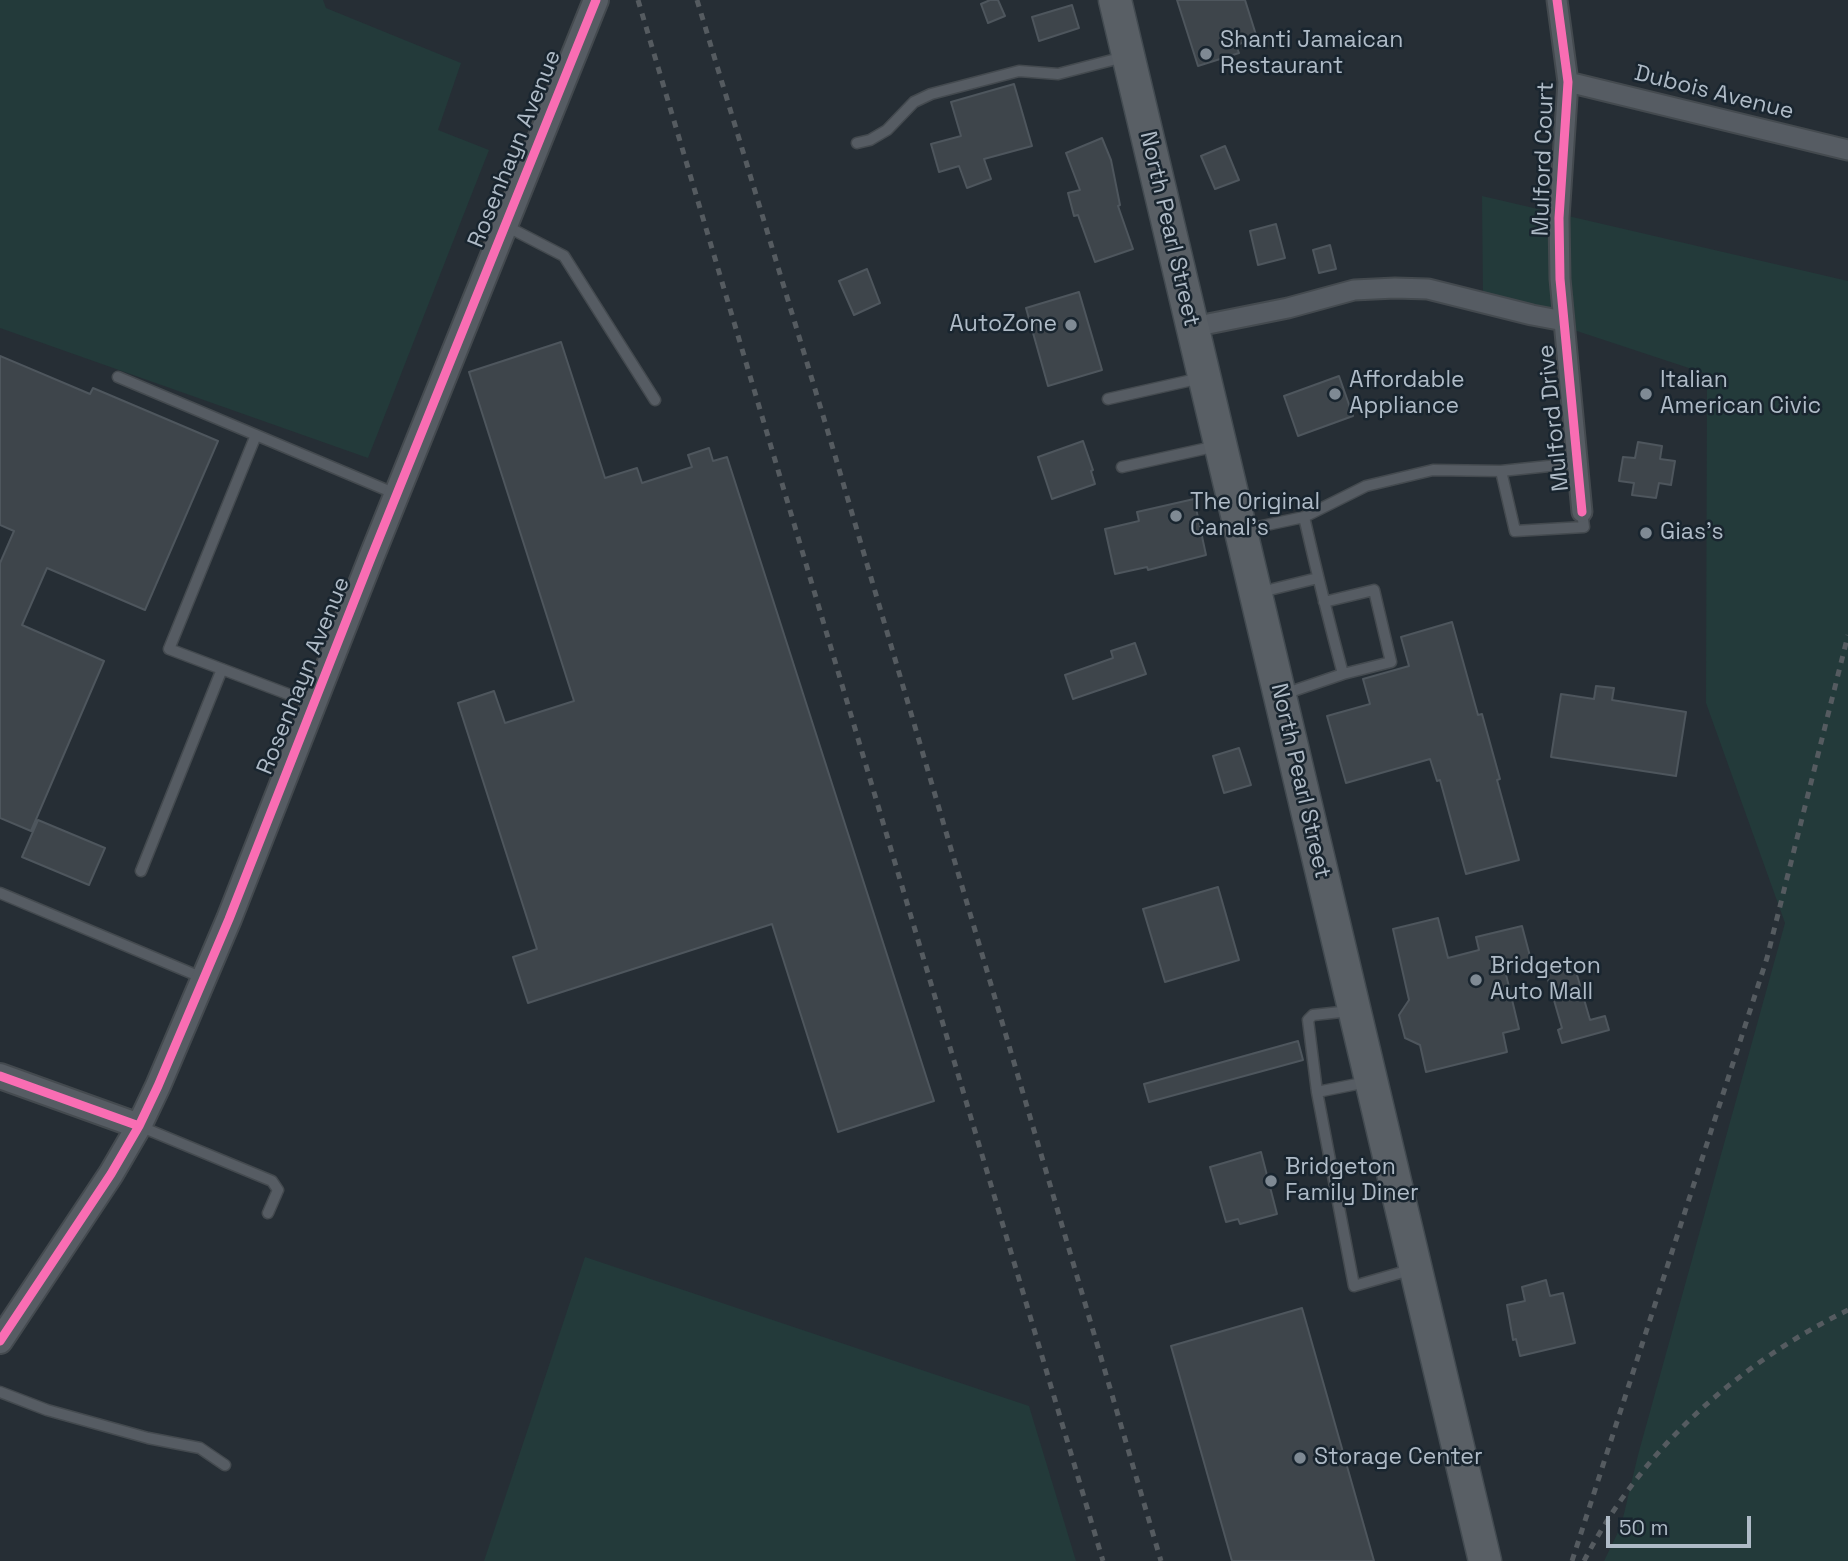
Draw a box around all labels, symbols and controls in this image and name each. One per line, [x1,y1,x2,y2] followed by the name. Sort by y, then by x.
[1220,27,1403,81] place label: Shanti Jamaican Restaurant
[463,46,567,252] street label: Rosenhayn Avenue
[1198,46,1214,62] marker: Shanti Jamaican Restaurant
[1631,60,1797,126] street label: Dubois Avenue
[1528,81,1560,237] street label: Mulford Court
[1133,129,1205,329] street label: North Pearl Street
[949,311,1057,339] place label: AutoZone
[1063,317,1079,333] marker: AutoZone
[1533,343,1575,493] street label: Mulford Drive
[1349,367,1465,421] place label: Affordable Appliance
[1660,367,1821,421] place label: Italian American Civic
[1327,386,1343,402] marker: Affordable Appliance
[1638,386,1654,402] marker: Italian American Civic
[1190,489,1320,543] place label: The Original Canal's
[1168,508,1184,524] marker: The Original Canal's
[1660,519,1724,547] place label: Gias's
[1638,525,1654,541] marker: Gias's
[252,573,356,779] street label: Rosenhayn Avenue
[1264,681,1336,881] street label: North Pearl Street
[1490,953,1601,1007] place label: Bridgeton Auto Mall
[1468,972,1484,988] marker: Bridgeton Auto Mall
[1285,1154,1419,1208] place label: Bridgeton Family Diner
[1263,1173,1279,1189] marker: Bridgeton Family Diner
[1314,1444,1483,1472] place label: Storage Center
[1292,1450,1308,1466] marker: Storage Center
[1610,1502,1755,1546] scale bar
[1619,1514,1669,1541] text: 50 m

